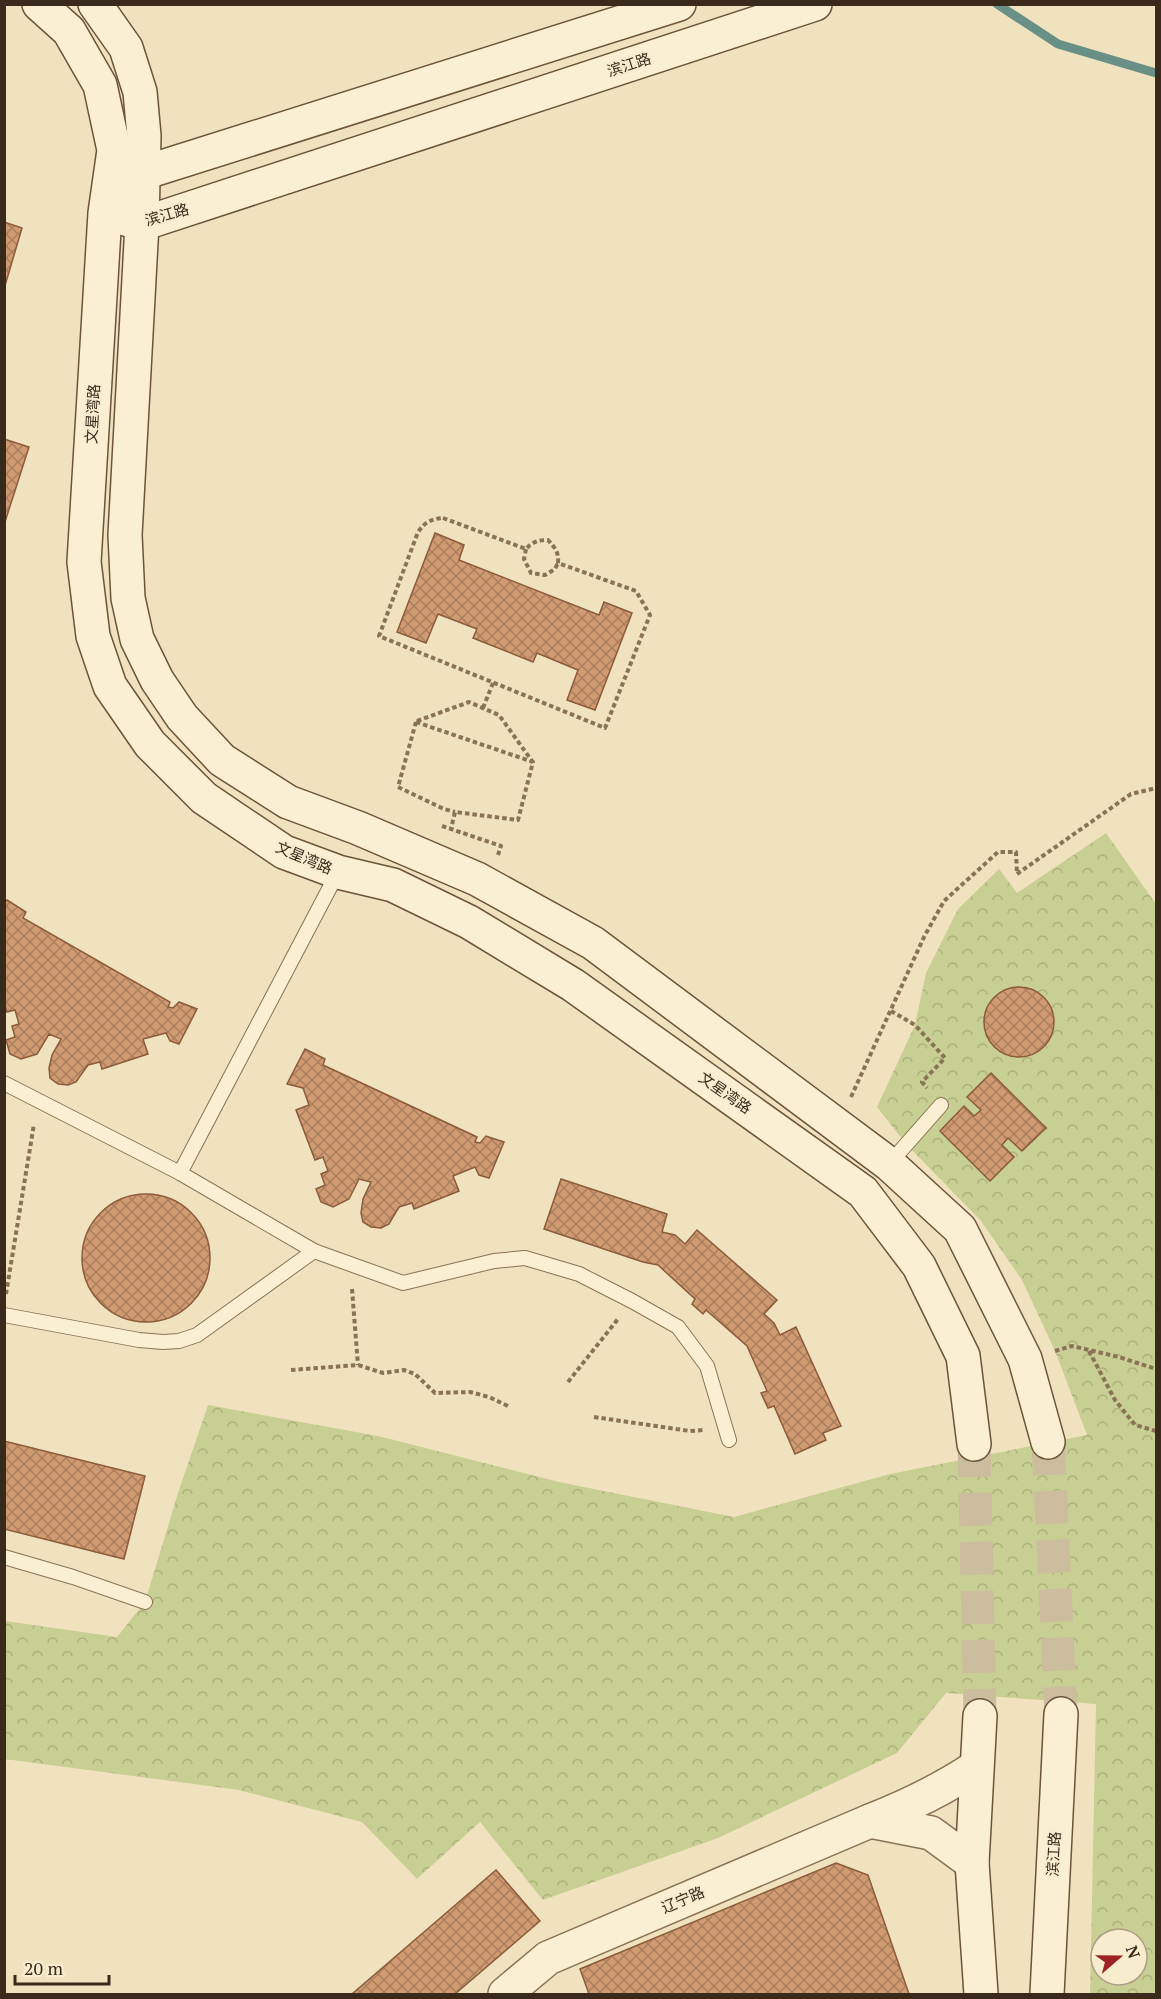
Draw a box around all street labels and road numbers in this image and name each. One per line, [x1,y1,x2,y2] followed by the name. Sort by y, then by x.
[604,48,653,81] street label: 滨江路
[142,198,191,230] street label: 滨江路
[80,383,104,444] street label: 文星湾路
[273,836,336,878] street label: 文星湾路
[695,1067,756,1118] street label: 文星湾路
[1042,1831,1064,1877] street label: 滨江路
[658,1881,707,1917] street label: 辽宁路

